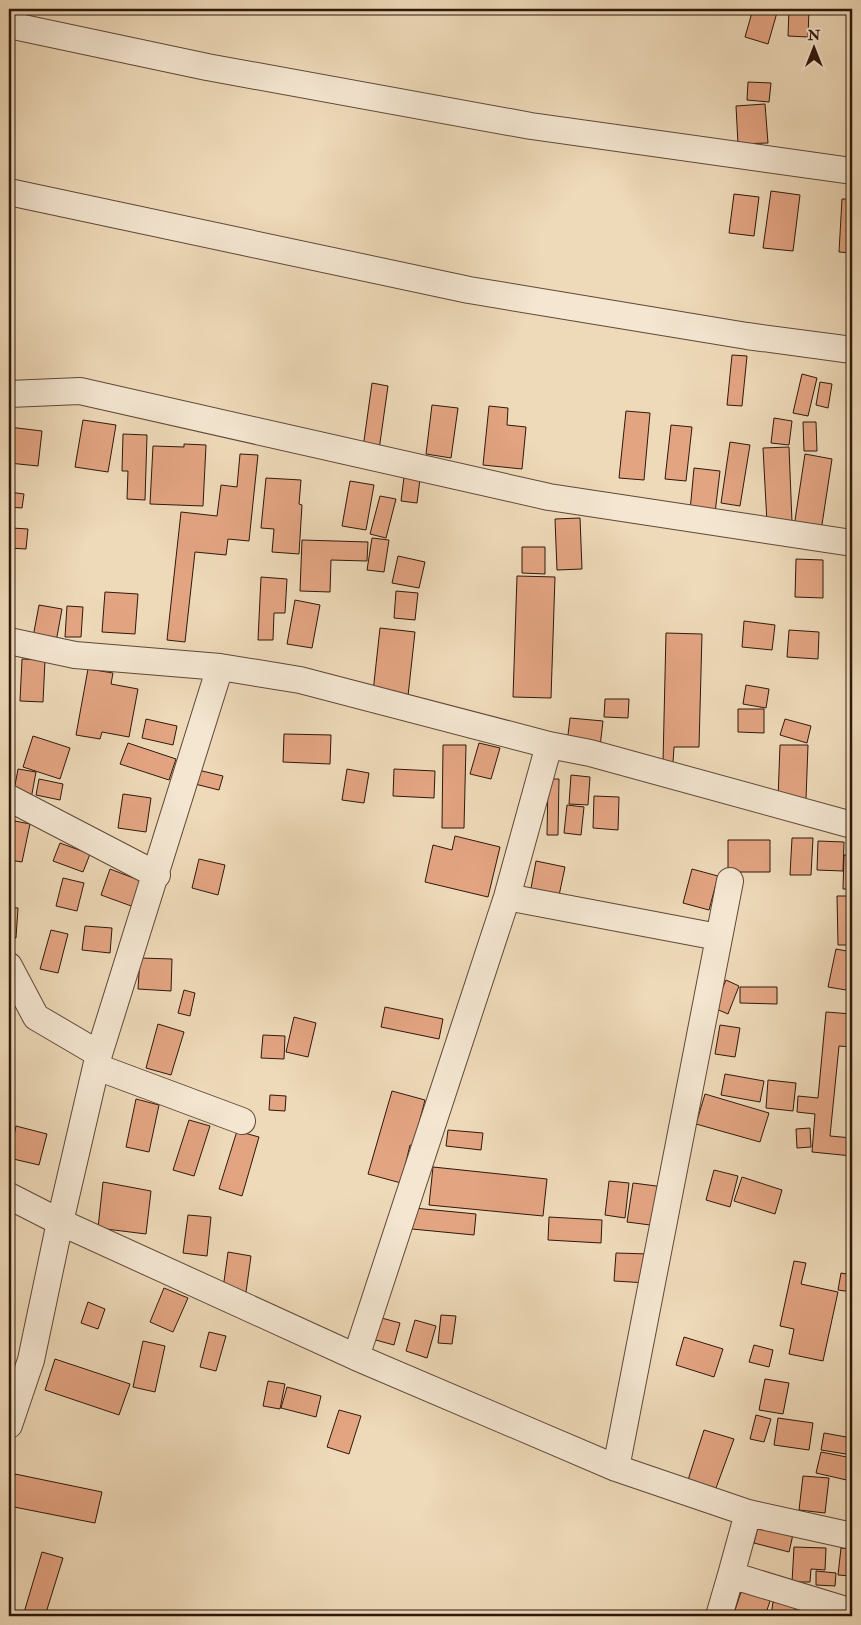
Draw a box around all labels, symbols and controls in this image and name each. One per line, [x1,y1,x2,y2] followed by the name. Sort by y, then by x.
[788,22,838,72] north arrow
[807,27,821,44] text: N

